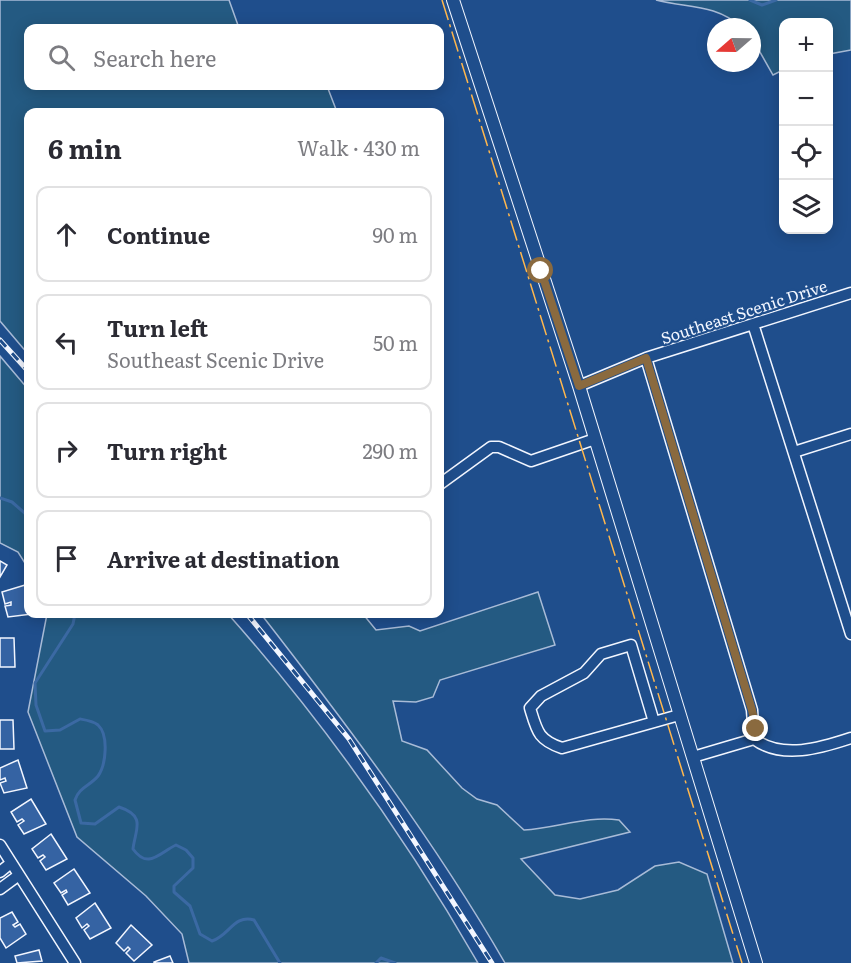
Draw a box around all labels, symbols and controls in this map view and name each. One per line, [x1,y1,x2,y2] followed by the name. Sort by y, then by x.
[707,18,761,72] north arrow
[779,18,833,234] map controls
[779,18,833,72] button: +
[24,24,444,90] search box
[45,41,78,74] icon: search
[93,41,216,74] text: Search here
[779,72,833,126] button: −
[779,126,833,180] button: locate
[48,128,122,167] text: 6 min
[297,132,420,162] text: Walk · 430 m
[779,180,833,234] button: layers
[50,218,83,251] icon: ahead
[107,218,210,251] text: Continue
[373,219,418,249] text: 90 m
[527,257,553,283] route start
[657,273,830,349] street label: Southeast Scenic Drive
[107,311,208,344] text: Turn left
[50,326,83,359] icon: left
[373,327,418,357] text: 50 m
[107,344,324,374] text: Southeast Scenic Drive
[50,434,83,467] icon: right
[107,434,227,467] text: Turn right
[362,435,418,465] text: 290 m
[50,542,83,575] icon: arrive
[107,542,340,575] text: Arrive at destination
[742,715,768,741] route end

